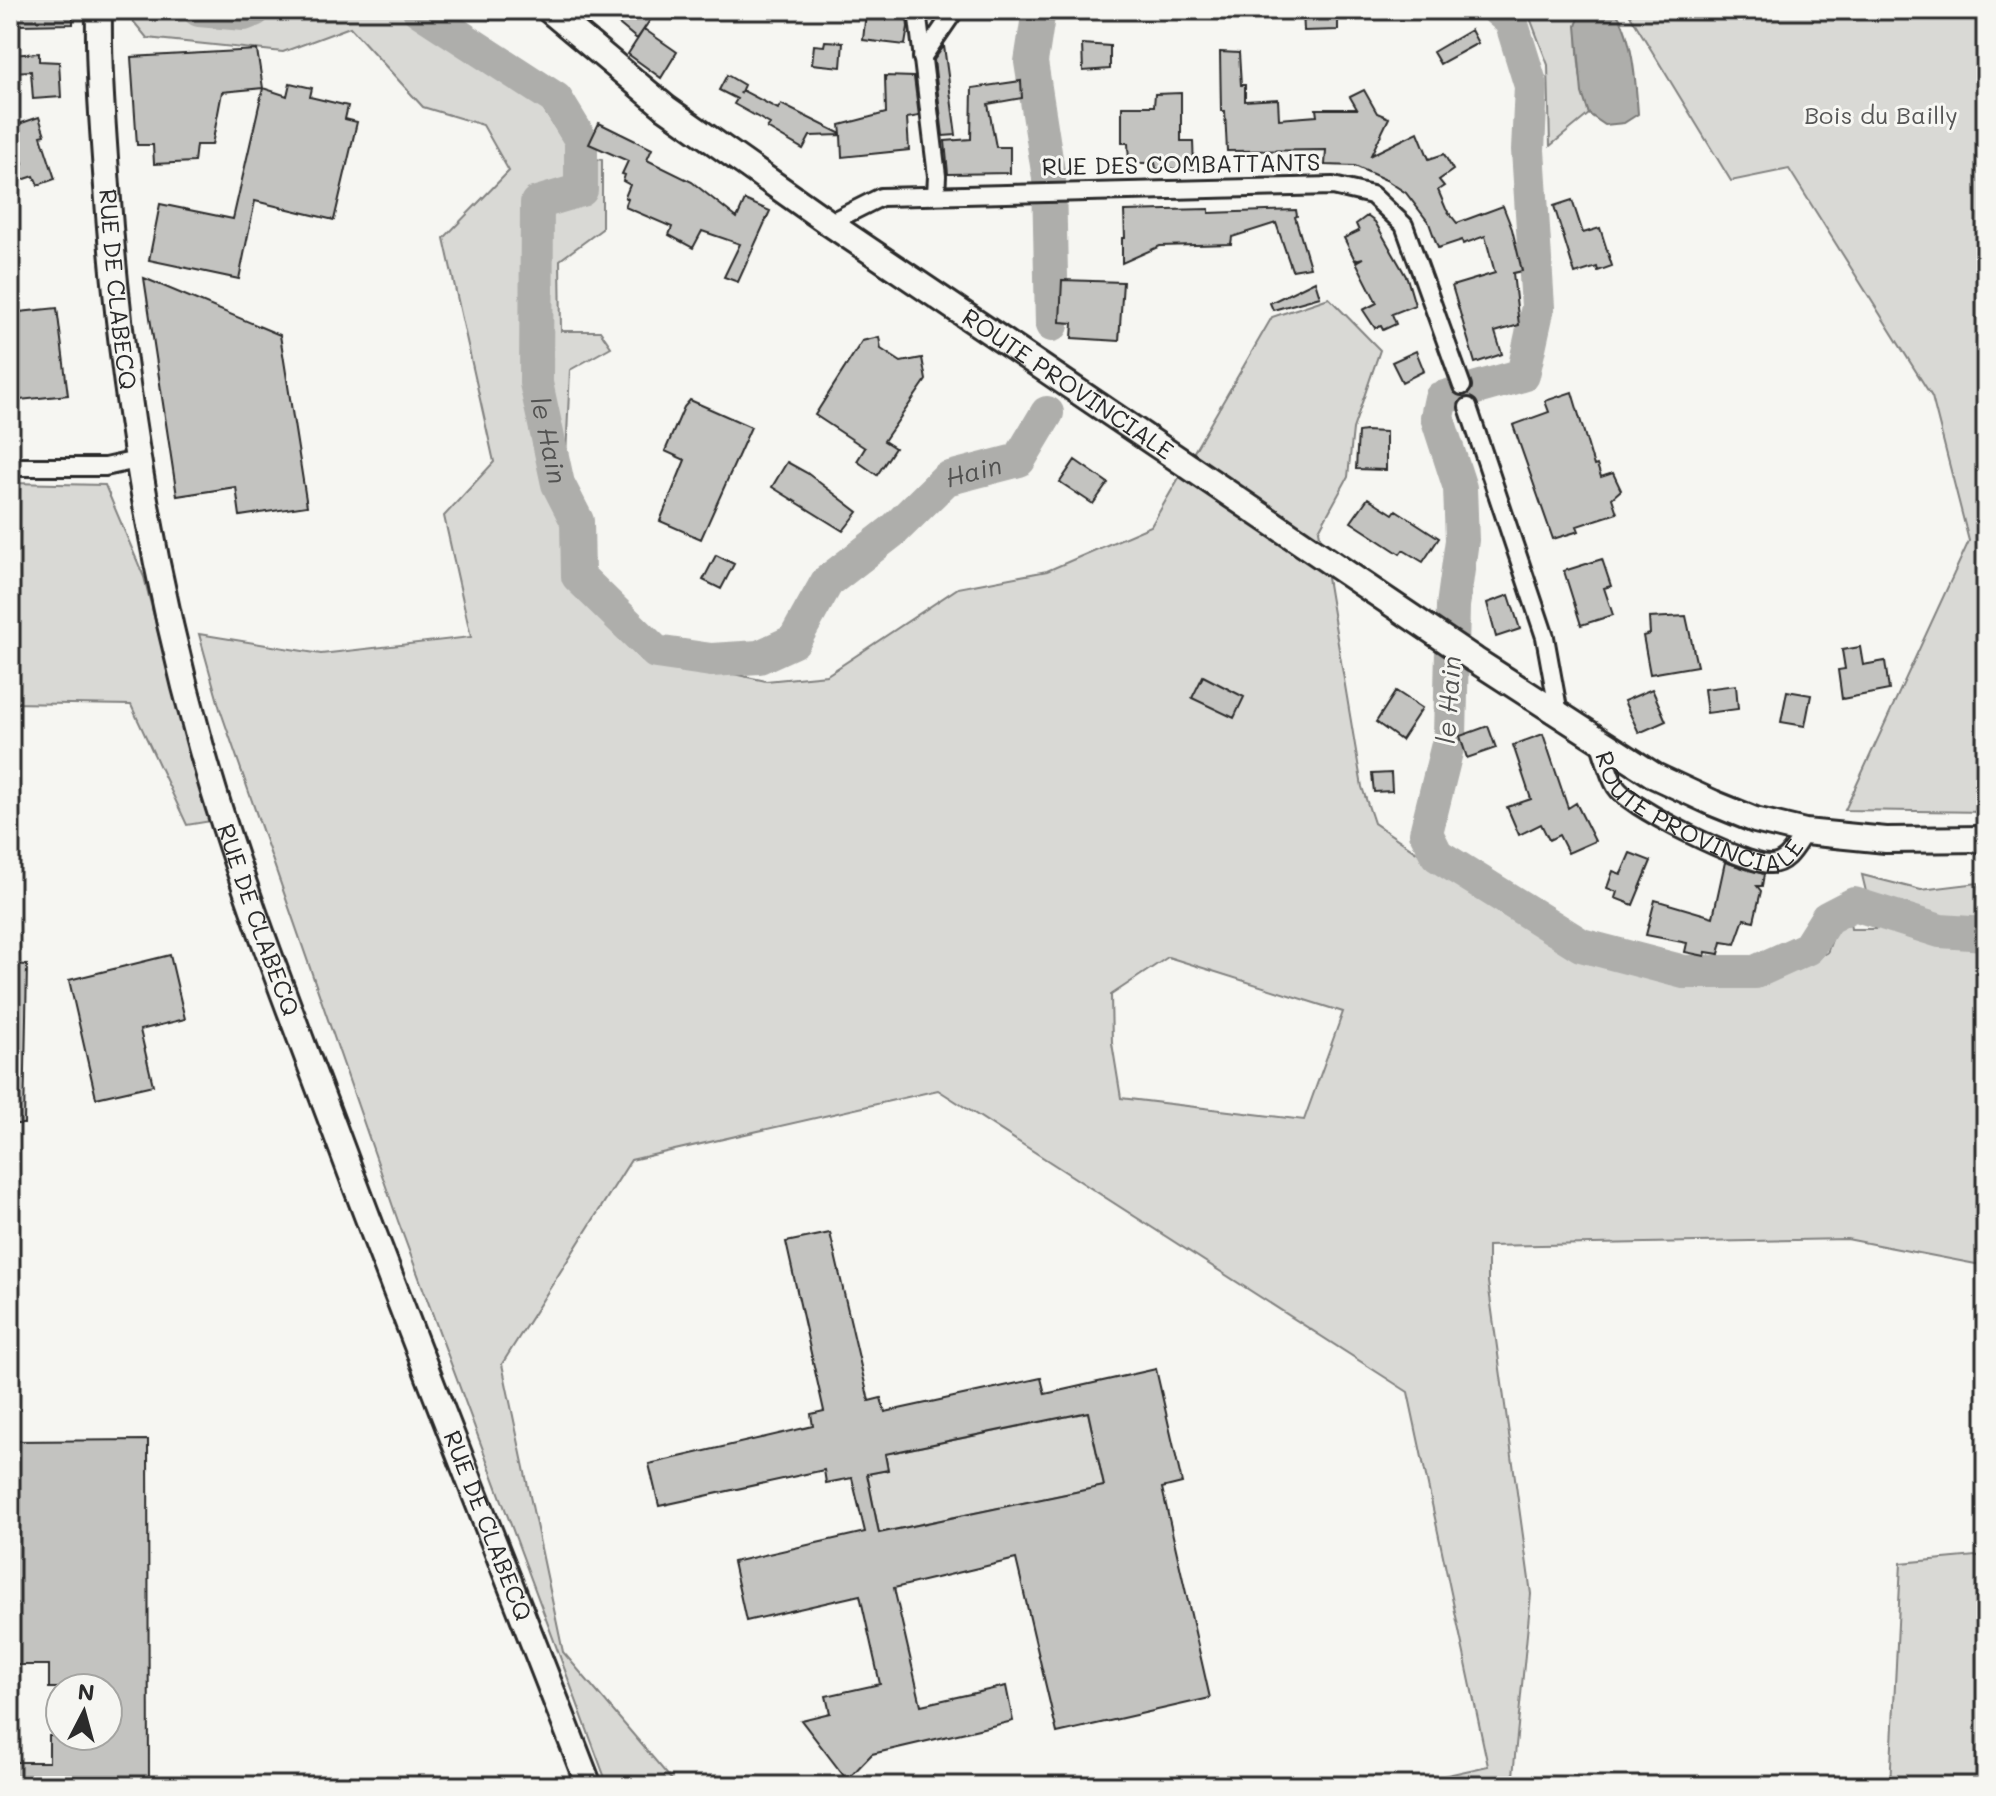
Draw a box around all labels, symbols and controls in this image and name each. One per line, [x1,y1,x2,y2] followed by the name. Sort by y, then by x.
[1804,99,1958,130] park label: Bois du Bailly
[1041,146,1321,181] street label: RUE DES COMBATTANTS
[93,188,145,391] street label: RUE DE CLABECQ
[957,301,1180,466] street label: ROUTE PROVINCIALE
[523,394,575,487] water label: le Hain
[941,447,1005,495] water label: Hain
[1428,655,1468,745] water label: le Hain
[1589,747,1810,879] street label: ROUTE PROVINCIALE
[211,819,307,1020] street label: RUE DE CLABECQ
[437,1426,540,1625] street label: RUE DE CLABECQ
[44,1672,124,1752] north arrow
[76,1676,96,1707] text: N

